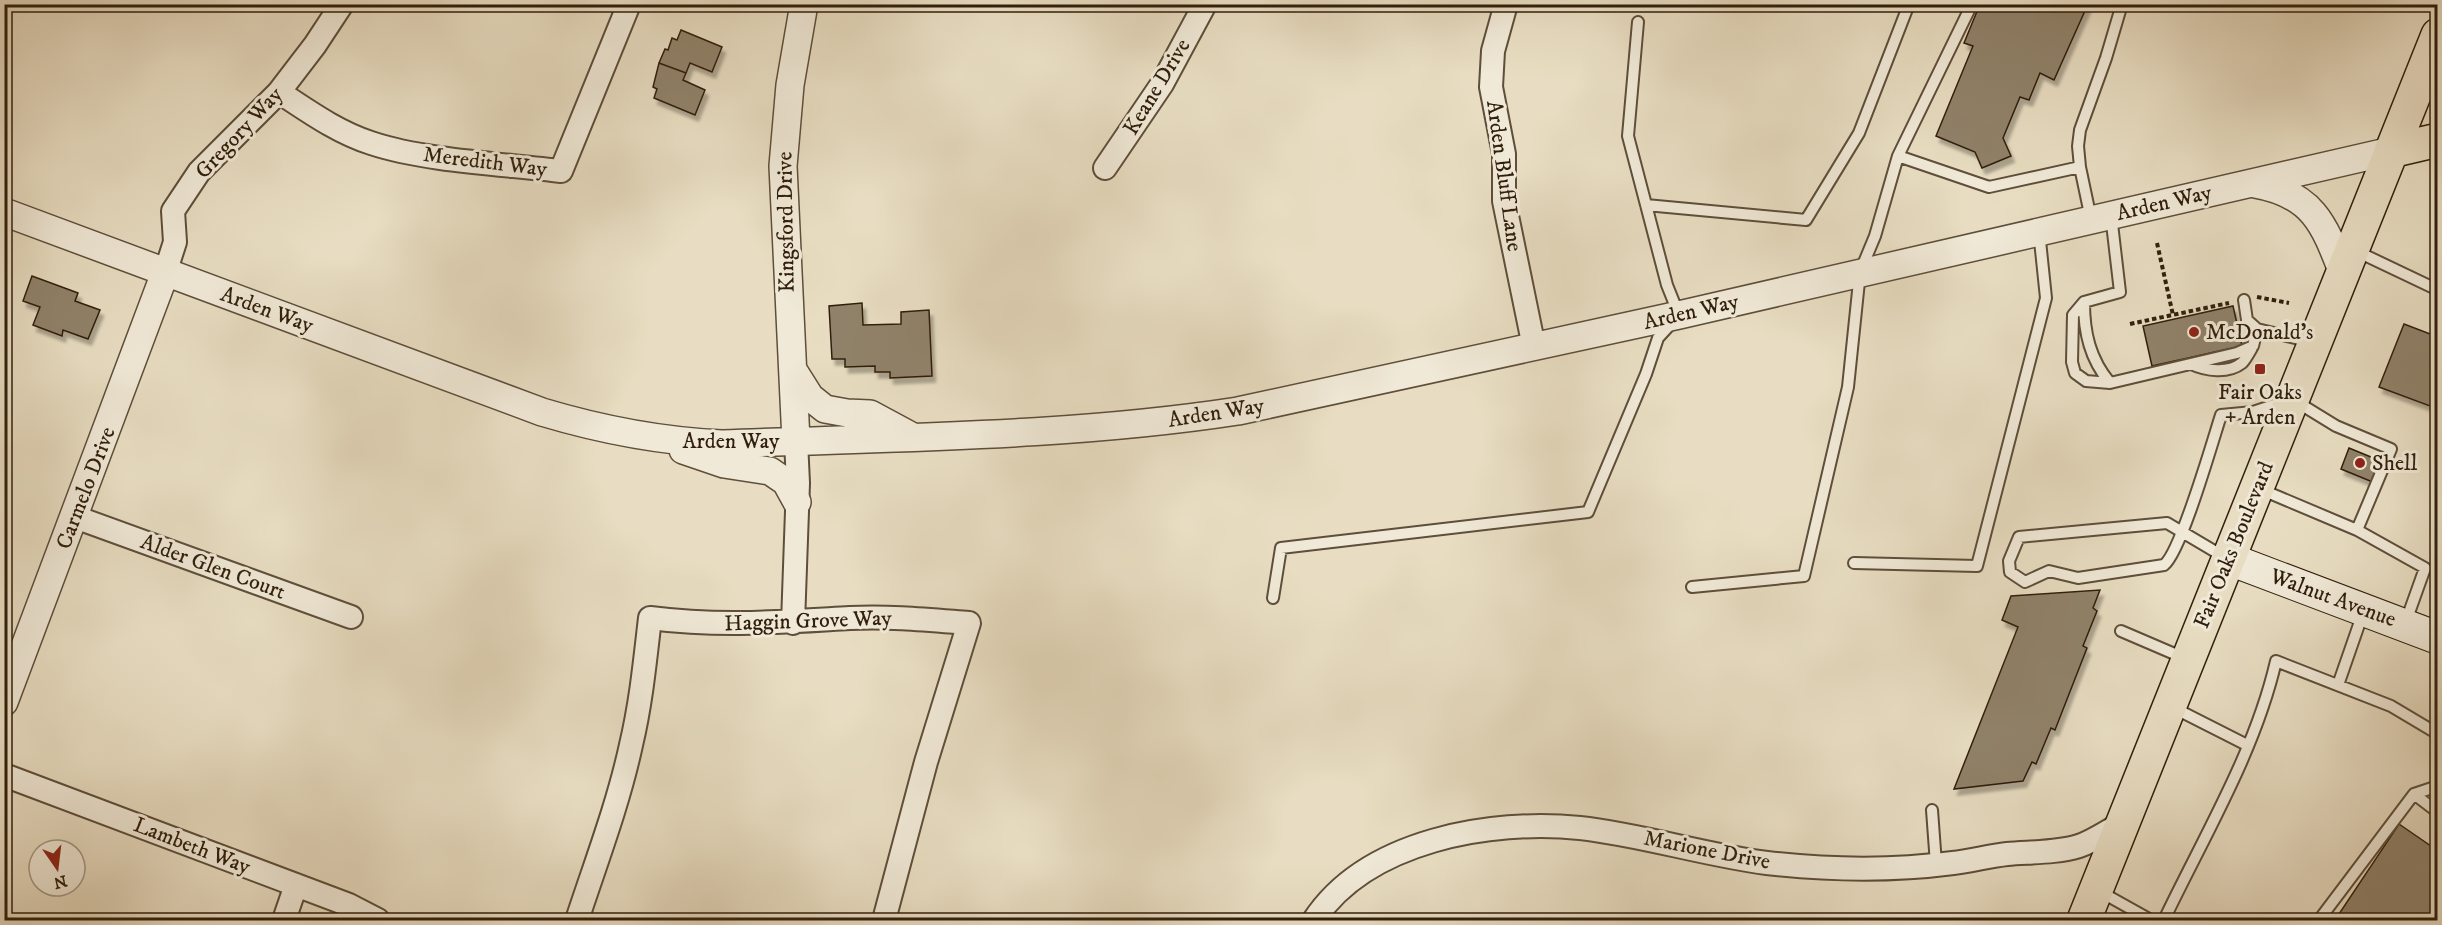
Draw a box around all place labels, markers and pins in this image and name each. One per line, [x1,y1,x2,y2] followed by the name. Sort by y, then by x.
[2206,319,2313,346] place label: McDonald's
[2187,325,2201,339] marker: McDonald's
[2253,362,2267,376] marker: Fair Oaks + Arden
[2218,379,2302,431] place label: Fair Oaks + Arden
[2372,450,2418,477] place label: Shell
[2353,456,2367,470] marker: Shell

